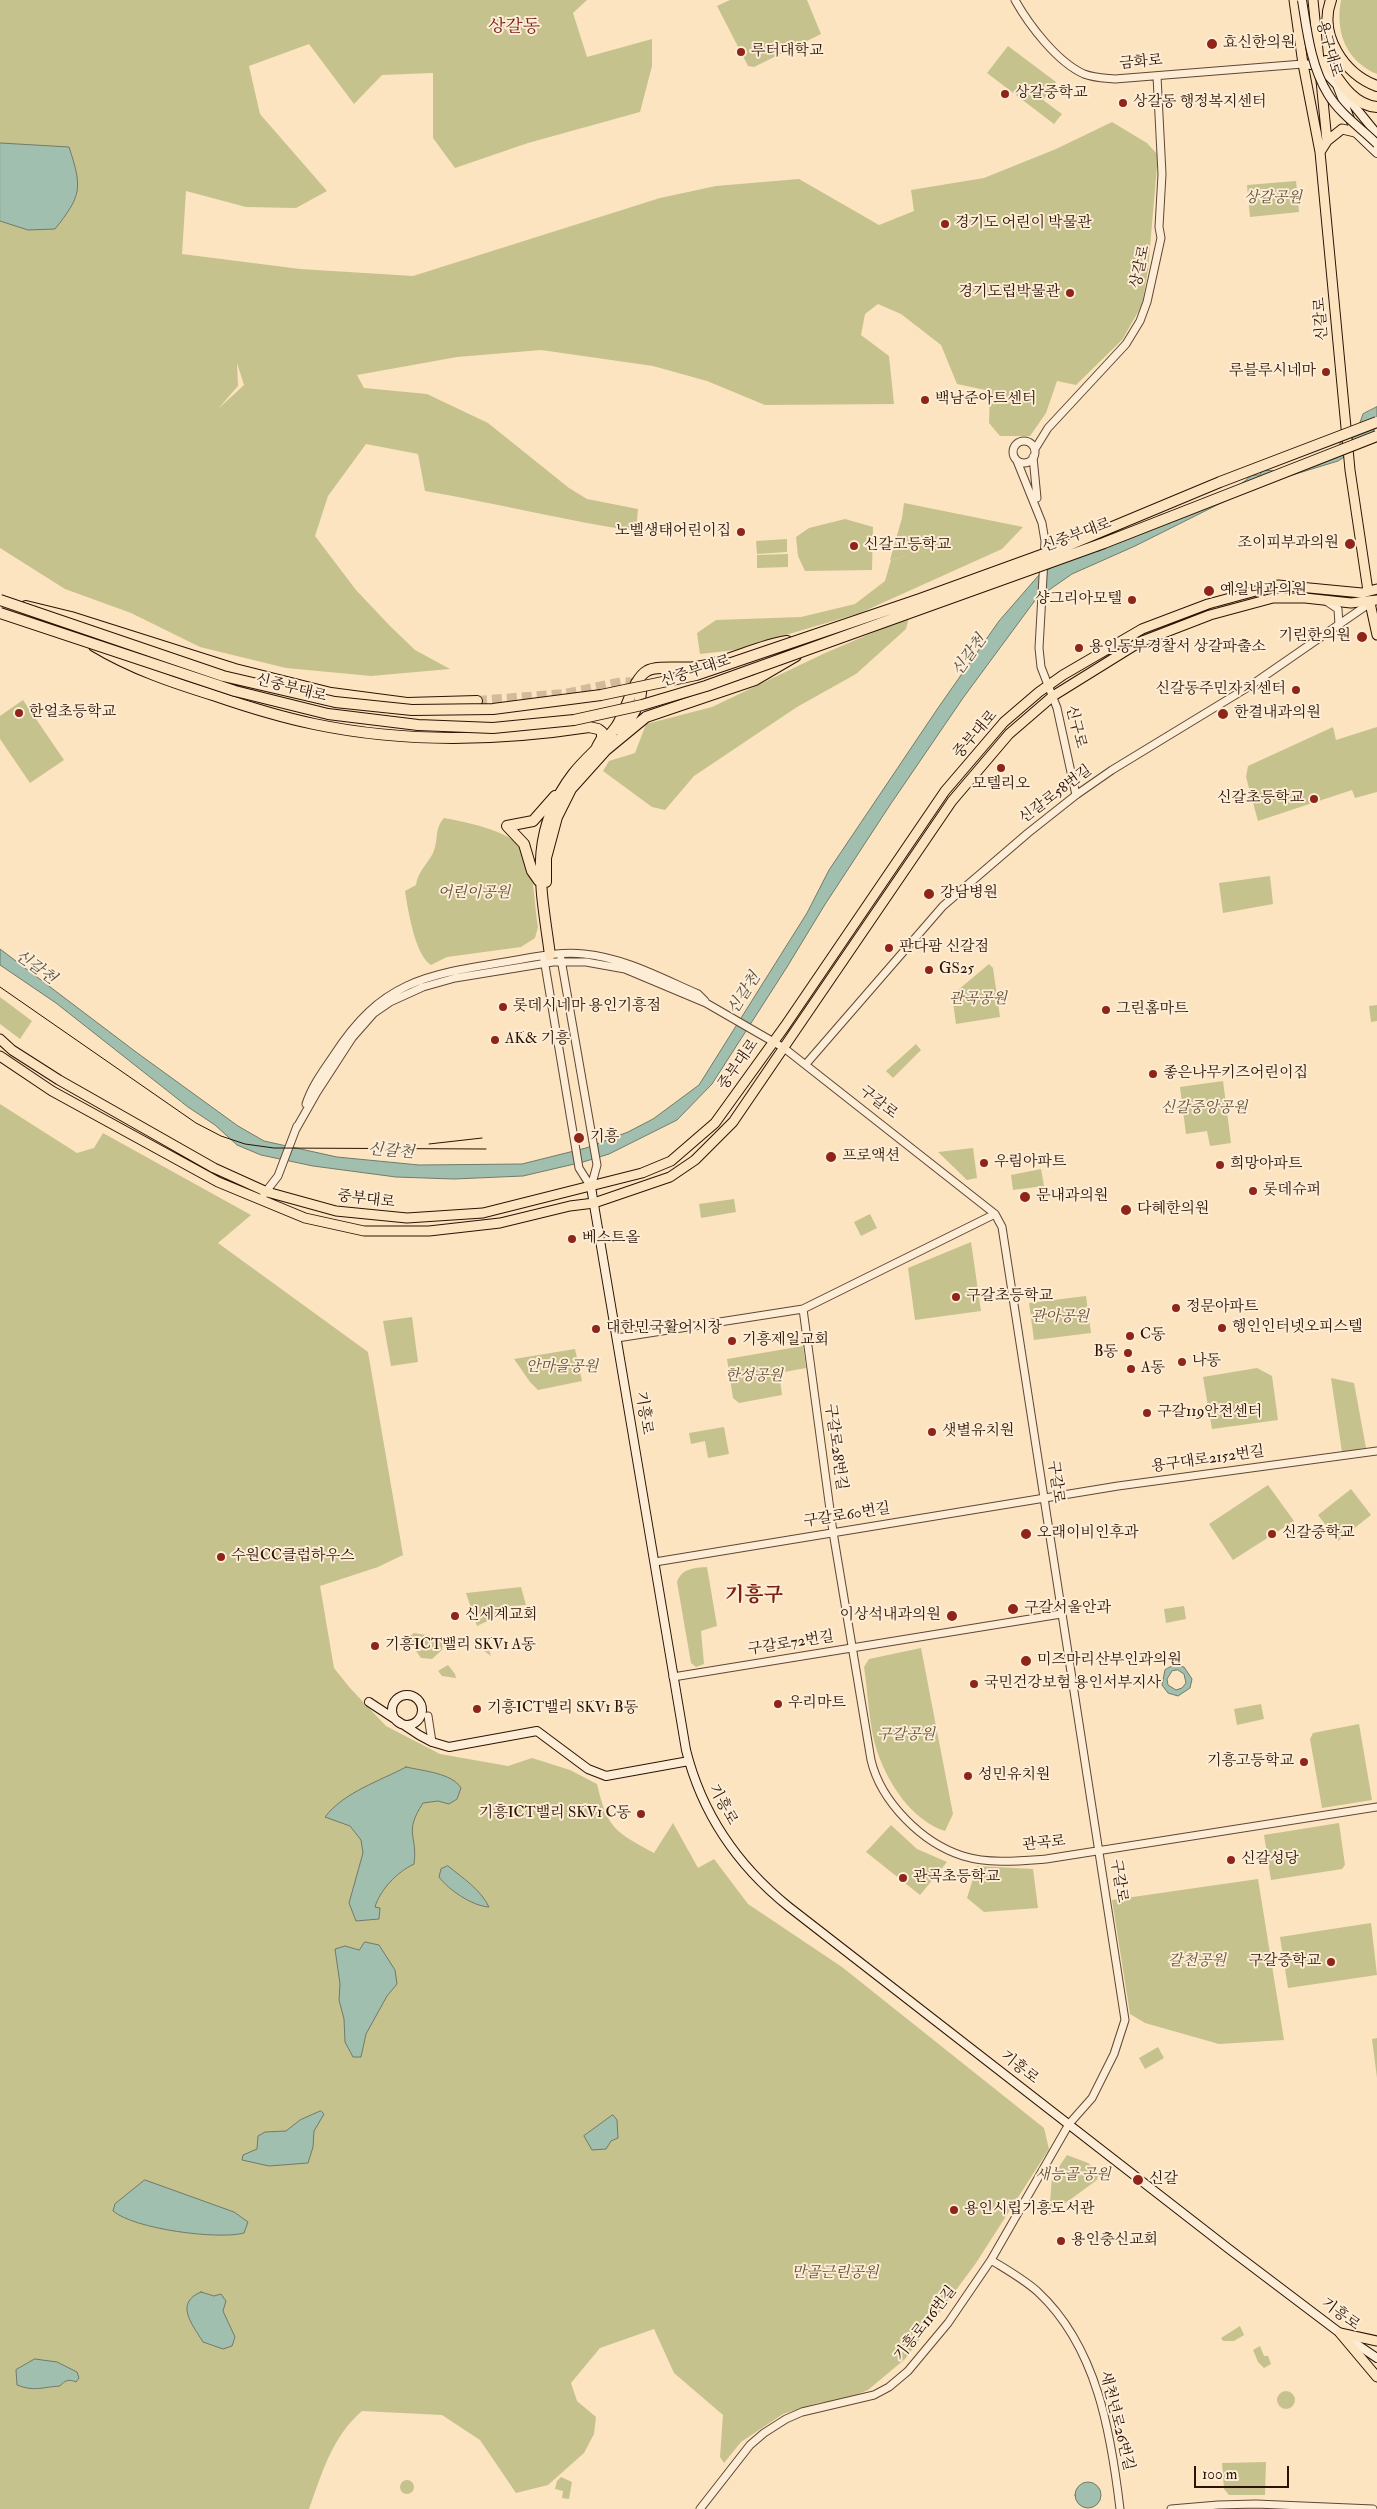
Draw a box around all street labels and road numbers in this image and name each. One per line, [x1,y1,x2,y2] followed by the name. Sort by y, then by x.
[1311,19,1345,79] street label: 용구대로
[1119,52,1163,74] street label: 금화로
[1128,244,1154,290] street label: 상갈로
[1312,297,1332,341] street label: 신갈로
[1040,515,1114,557] street label: 신중부대로
[659,652,733,692] street label: 신중부대로
[254,672,328,706] street label: 신중부대로
[1061,704,1089,750] street label: 신구로
[950,707,1002,763] street label: 중부대로
[1016,762,1096,828] street label: 신갈로58번길
[715,1036,763,1094] street label: 중부대로
[855,1083,901,1123] street label: 구갈로
[336,1188,396,1212] street label: 중부대로
[631,1390,655,1436] street label: 기흥로
[820,1403,850,1491] street label: 구갈로28번길
[1150,1443,1266,1477] street label: 용구대로2152번길
[1043,1459,1067,1505] street label: 구갈로
[802,1500,892,1532] street label: 구갈로60번길
[747,1628,835,1660] street label: 구갈로72번길
[704,1782,740,1828] street label: 기흥로
[1021,1833,1067,1855] street label: 관곡로
[1106,1858,1130,1904] street label: 구갈로
[996,2048,1042,2088] street label: 기흥로
[891,2283,961,2365] street label: 기흥로116번길
[1317,2295,1363,2335] street label: 기흥로
[1095,2369,1137,2473] street label: 새천년로26번길

